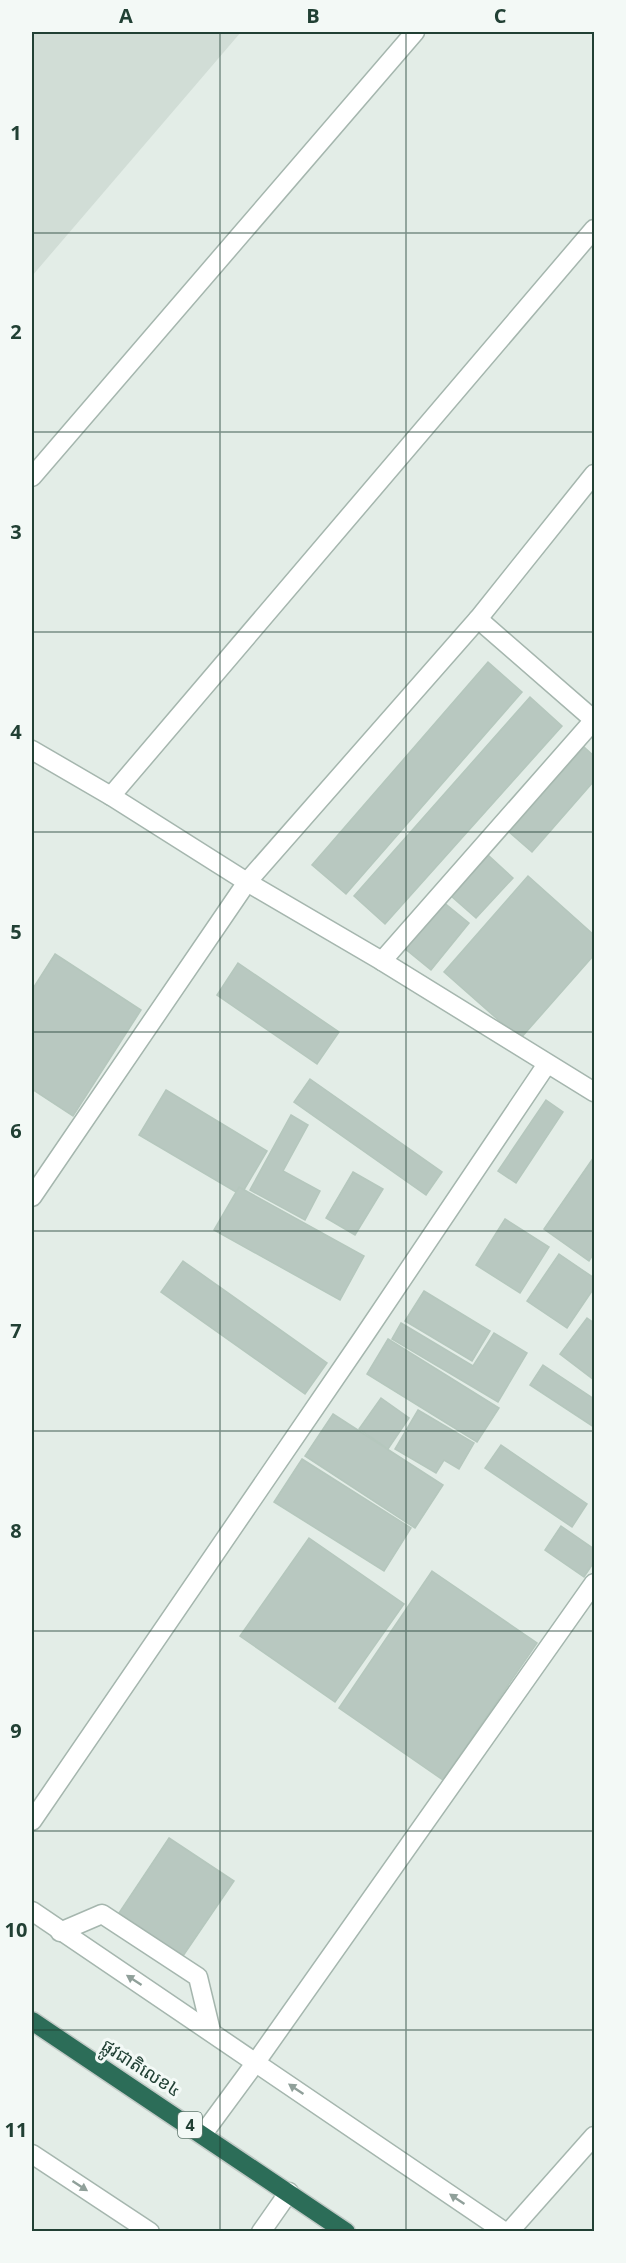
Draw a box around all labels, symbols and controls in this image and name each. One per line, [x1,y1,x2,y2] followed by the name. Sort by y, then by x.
[119,2,133,29] text: A
[306,2,320,29] text: B
[494,2,507,29] text: C
[10,119,22,146] text: 1
[10,318,22,345] text: 2
[10,518,22,545] text: 3
[10,718,22,745] text: 4
[10,918,22,945] text: 5
[10,1117,22,1144] text: 6
[10,1317,22,1344] text: 7
[10,1517,22,1544] text: 8
[10,1717,22,1744] text: 9
[5,1916,27,1943] text: 10
[126,1974,142,1986] one-way arrow
[94,2033,186,2106] street label: ផ្លូវជាតិលេខ៤
[288,2083,304,2095] one-way arrow
[178,2112,202,2138] road number: 4
[5,2116,27,2143] text: 11
[72,2180,88,2192] one-way arrow
[448,2193,465,2204] one-way arrow

